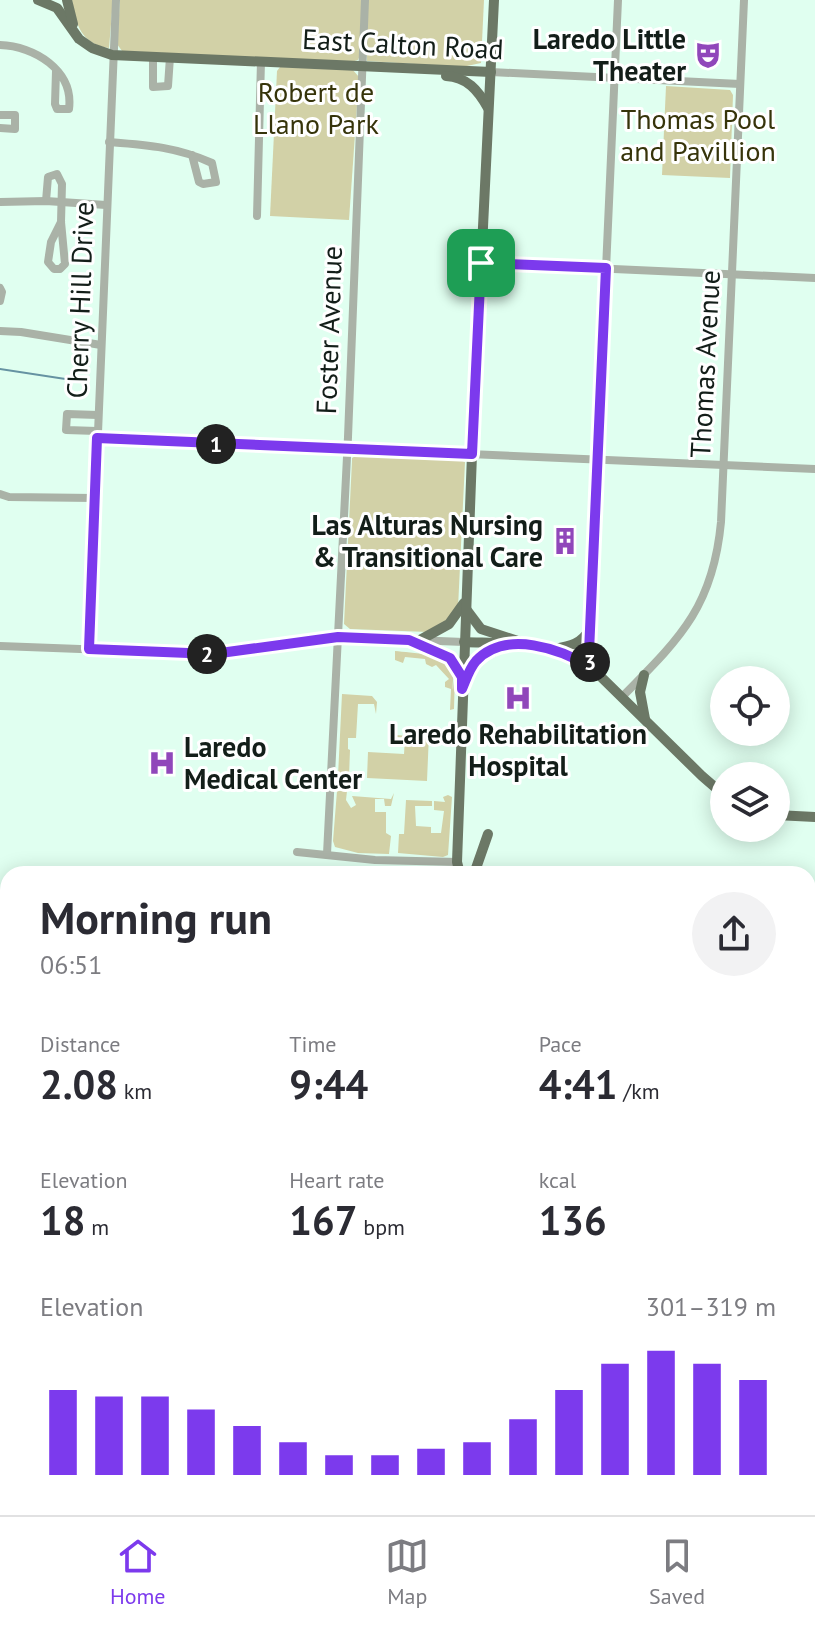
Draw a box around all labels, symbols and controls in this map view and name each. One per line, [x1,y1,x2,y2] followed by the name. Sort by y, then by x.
[301,20,505,67] street label: East Calton Road
[533,20,686,89] place label: Laredo Little Theater
[693,40,723,70] theatre icon: Laredo Little Theater
[253,73,379,142] park label: Robert de Llano Park
[620,100,776,169] park label: Thomas Pool and Pavillion
[58,201,101,399] street label: Cherry Hill Drive
[447,229,515,297] pin
[459,241,503,285] icon: arrive
[307,245,350,415] street label: Foster Avenue
[681,269,728,459] street label: Thomas Avenue
[196,424,236,464] pin: 1
[210,430,222,458] text: 1
[311,506,543,575] place label: Las Alturas Nursing & Transitional Care
[550,526,580,556] building icon: Las Alturas Nursing & Transitional Care
[187,634,227,674] pin: 2
[201,640,213,668] text: 2
[570,642,610,682] pin: 3
[584,648,596,676] text: 3
[710,666,790,842] map controls
[710,666,790,746] button: locate
[503,683,533,713] hospital icon: Laredo Rehabilitation Hospital
[389,715,647,784] place label: Laredo Rehabilitation Hospital
[184,728,362,797] place label: Laredo Medical Center
[147,748,177,778] hospital icon: Laredo Medical Center
[710,762,790,842] button: layers
[40,889,272,946] text: Morning run
[692,892,776,976] button: share
[40,948,102,981] text: 06:51
[40,1030,121,1058] text: Distance
[289,1030,336,1058] text: Time
[539,1030,582,1058] text: Pace
[40,1058,118,1110] text: 2.08
[289,1058,368,1110] text: 9:44
[539,1058,617,1110] text: 4:41
[118,1077,152,1105] text: km
[617,1077,660,1105] text: /km
[40,1166,128,1194] text: Elevation
[289,1166,384,1194] text: Heart rate
[539,1166,576,1194] text: kcal
[40,1194,85,1246] text: 18
[289,1194,357,1246] text: 167
[539,1194,607,1246] text: 136
[85,1213,109,1241] text: m
[357,1213,405,1241] text: bpm
[40,1290,144,1323] text: Elevation
[646,1290,776,1323] text: 301–319 m
[110,1534,166,1610] tab: Home
[385,1534,429,1610] tab: Map
[649,1534,705,1610] tab: Saved

